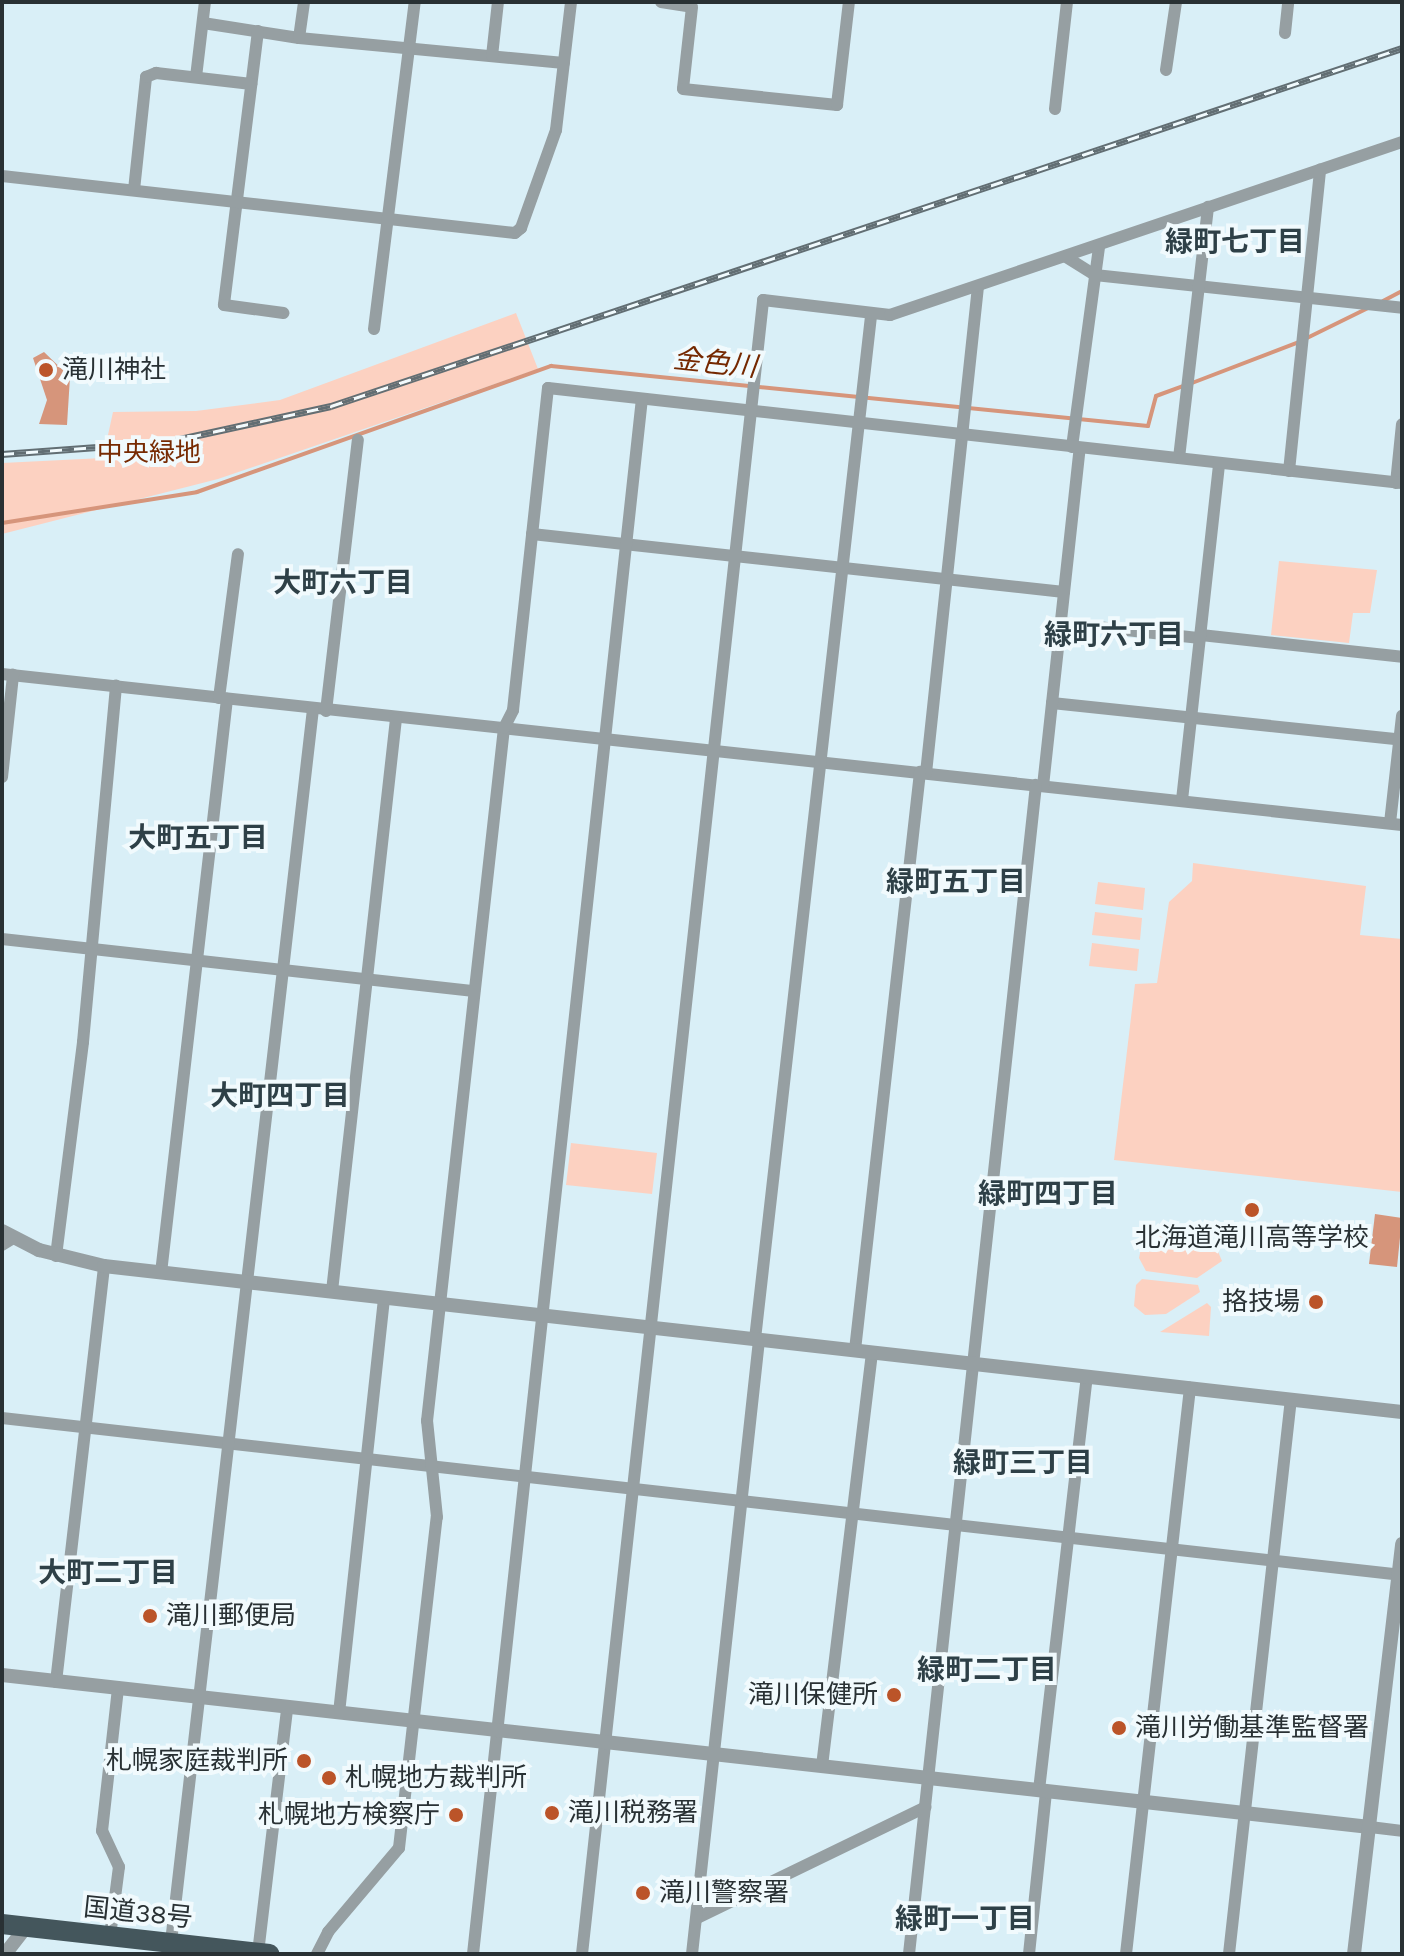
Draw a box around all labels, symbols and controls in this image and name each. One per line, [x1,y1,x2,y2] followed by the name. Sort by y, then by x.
[1165,225,1305,259] district label: 緑町七丁目
[671,342,759,384] water label: 金色川
[62,354,166,386] place label: 滝川神社
[37,361,55,379] marker: 滝川神社
[97,437,201,469] park label: 中央緑地
[273,566,413,600] district label: 大町六丁目
[1044,618,1184,652] district label: 緑町六丁目
[128,821,268,855] district label: 大町五丁目
[886,865,1026,899] district label: 緑町五丁目
[210,1079,350,1113] district label: 大町四丁目
[978,1177,1118,1211] district label: 緑町四丁目
[1243,1201,1261,1219] marker: 北海道滝川高等学校
[1135,1222,1369,1254] place label: 北海道滝川高等学校
[1222,1286,1300,1318] place label: 挌技場
[1307,1293,1325,1311] marker: 挌技場
[953,1446,1093,1480] district label: 緑町三丁目
[38,1556,178,1590] district label: 大町二丁目
[166,1600,296,1632] place label: 滝川郵便局
[141,1607,159,1625] marker: 滝川郵便局
[917,1653,1057,1687] district label: 緑町二丁目
[748,1679,878,1711] place label: 滝川保健所
[885,1686,903,1704] marker: 滝川保健所
[1135,1712,1369,1744] place label: 滝川労働基準監督署
[1110,1719,1128,1737] marker: 滝川労働基準監督署
[106,1745,288,1777] place label: 札幌家庭裁判所
[295,1752,313,1770] marker: 札幌家庭裁判所
[345,1762,527,1794] place label: 札幌地方裁判所
[320,1769,338,1787] marker: 札幌地方裁判所
[568,1797,698,1829] place label: 滝川税務署
[258,1799,440,1831] place label: 札幌地方検察庁
[543,1804,561,1822] marker: 滝川税務署
[447,1806,465,1824] marker: 札幌地方検察庁
[659,1877,789,1909] place label: 滝川警察署
[634,1884,652,1902] marker: 滝川警察署
[82,1892,194,1934] street label: 国道38号
[895,1902,1035,1936] district label: 緑町一丁目

